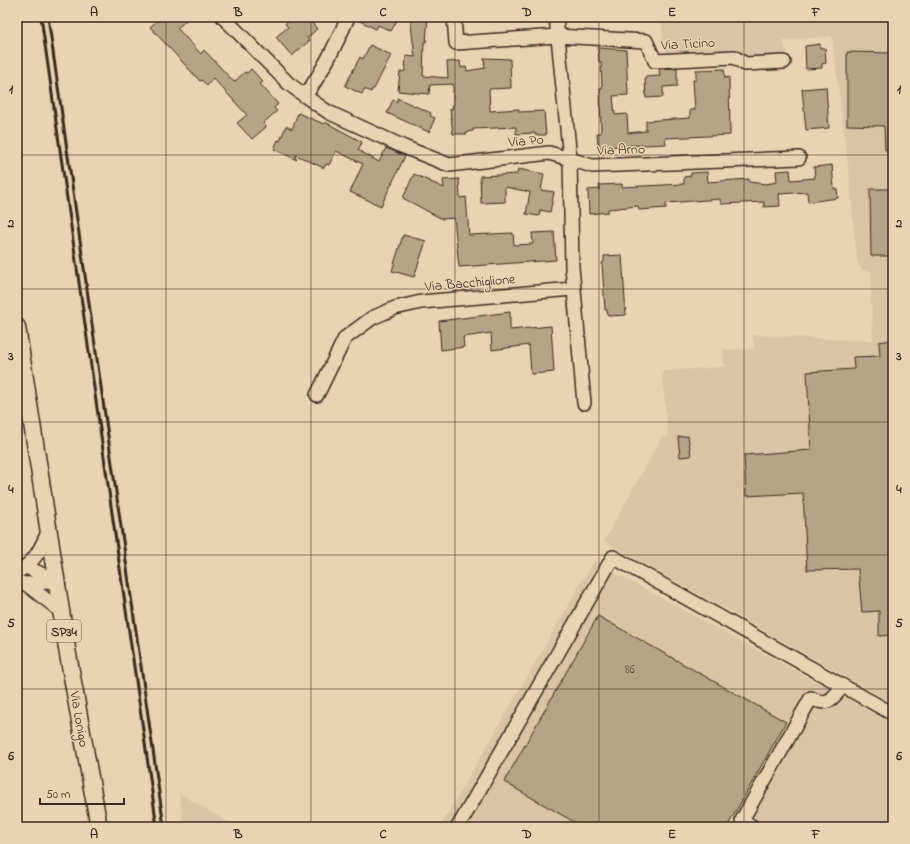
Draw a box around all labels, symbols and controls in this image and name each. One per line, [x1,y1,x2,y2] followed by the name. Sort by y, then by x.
[90,3,98,22] text: A
[233,3,243,22] text: B
[379,3,387,22] text: C
[521,3,532,22] text: D
[668,3,676,22] text: E
[811,3,821,22] text: F
[659,33,716,56] street label: Via Ticino
[9,80,14,99] text: 1
[897,80,902,99] text: 1
[507,129,545,154] street label: Via Po
[596,139,645,162] street label: Via Arno
[7,214,15,233] text: 2
[895,214,903,233] text: 2
[423,269,517,299] street label: Via Bacchiglione
[7,347,14,366] text: 3
[895,347,902,366] text: 3
[7,480,14,499] text: 4
[895,480,902,499] text: 4
[7,614,15,633] text: 5
[895,614,903,633] text: 5
[47,620,81,642] road number: SP34
[625,661,636,679] house number: 86
[62,689,94,749] street label: Via Lonigo
[7,747,14,766] text: 6
[895,747,902,766] text: 6
[40,780,124,806] scale bar
[46,786,70,804] text: 50 m
[90,825,98,844] text: A
[233,825,243,844] text: B
[379,825,387,844] text: C
[521,825,532,844] text: D
[668,825,676,844] text: E
[811,825,821,844] text: F

